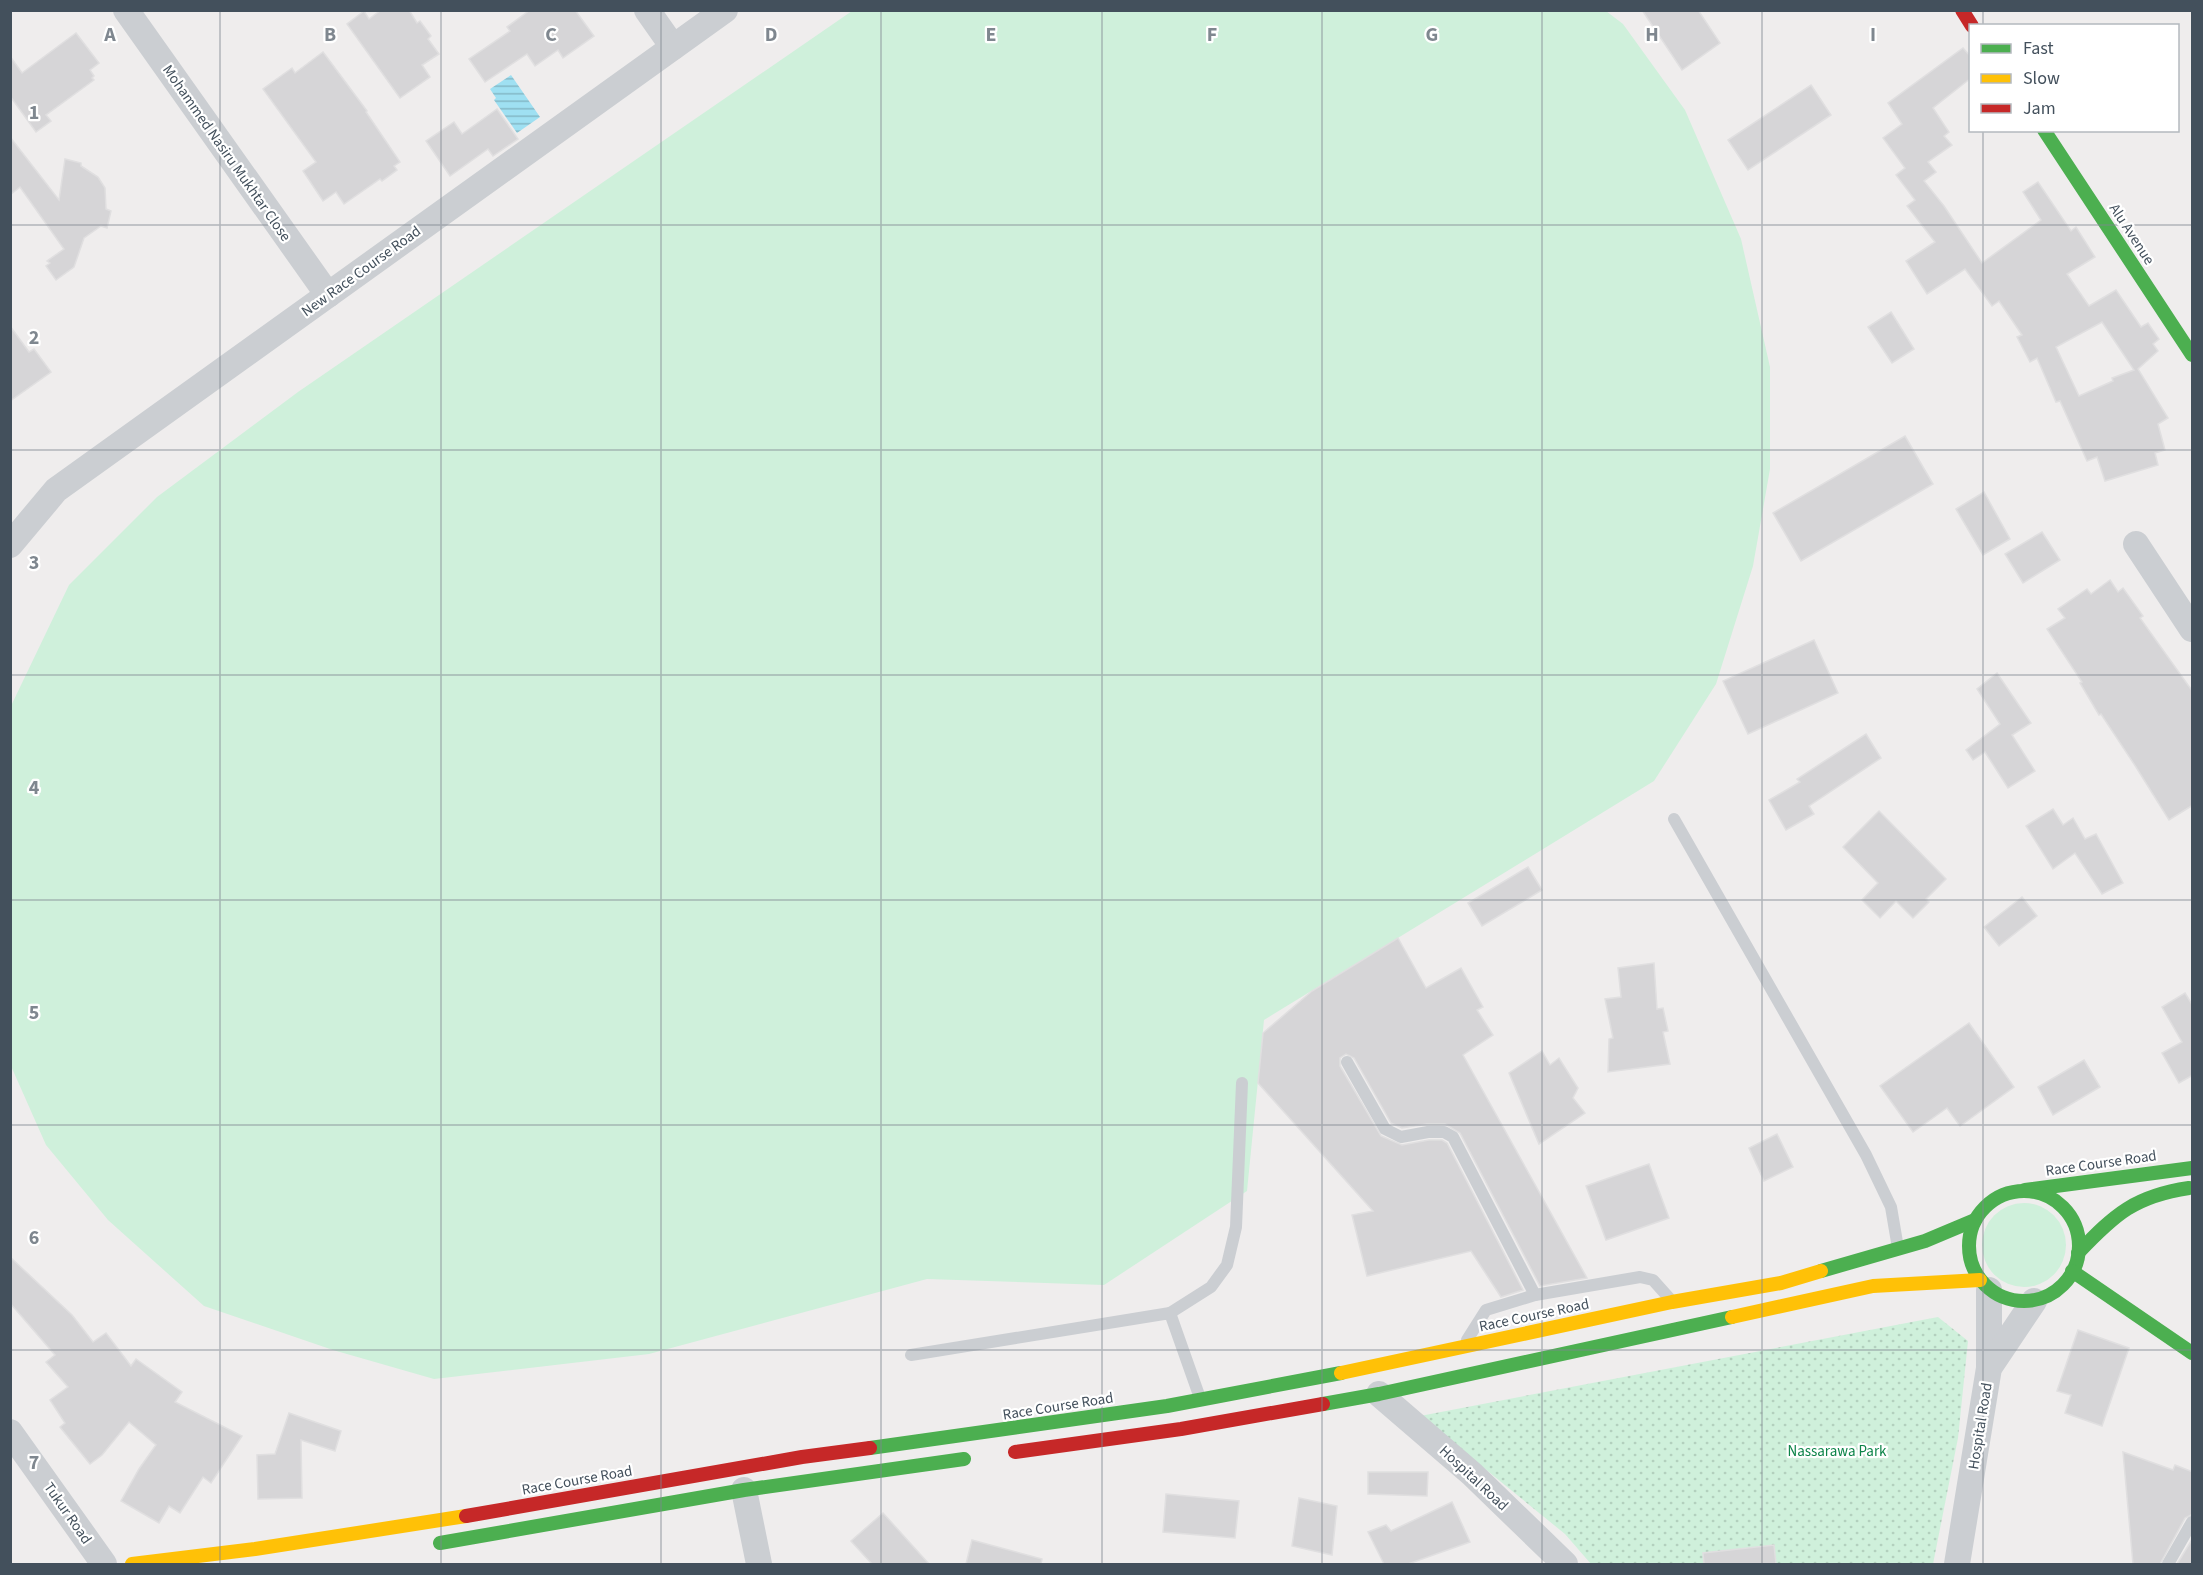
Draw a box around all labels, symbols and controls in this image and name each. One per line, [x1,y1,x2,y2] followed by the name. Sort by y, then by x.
[103,21,116,49] text: A
[324,21,336,49] text: B
[545,21,557,49] text: C
[765,21,777,49] text: D
[986,21,996,49] text: E
[1207,21,1217,49] text: F
[1426,21,1438,49] text: G
[1645,21,1659,49] text: H
[1870,21,1876,49] text: I
[1969,24,2179,132] legend
[2023,36,2054,61] text: Fast
[157,61,296,246] street label: Mohammed Nasiru Mukhtar Close
[2023,66,2060,91] text: Slow
[2023,96,2056,121] text: Jam
[29,99,39,127] text: 1
[2104,199,2159,269] street label: Alu Avenue
[297,221,425,322] street label: New Race Course Road
[29,324,39,352] text: 2
[29,549,39,577] text: 3
[29,774,40,802] text: 4
[29,999,39,1027] text: 5
[2044,1145,2158,1182] street label: Race Course Road
[29,1224,39,1252] text: 6
[1477,1294,1591,1337] street label: Race Course Road
[1963,1381,1998,1471] street label: Hospital Road
[1001,1387,1115,1426] street label: Race Course Road
[1434,1441,1513,1516] street label: Hospital Road
[1787,1441,1887,1462] park label: Nassarawa Park
[29,1449,39,1477] text: 7
[520,1460,634,1501] street label: Race Course Road
[39,1478,97,1549] street label: Tukur Road

